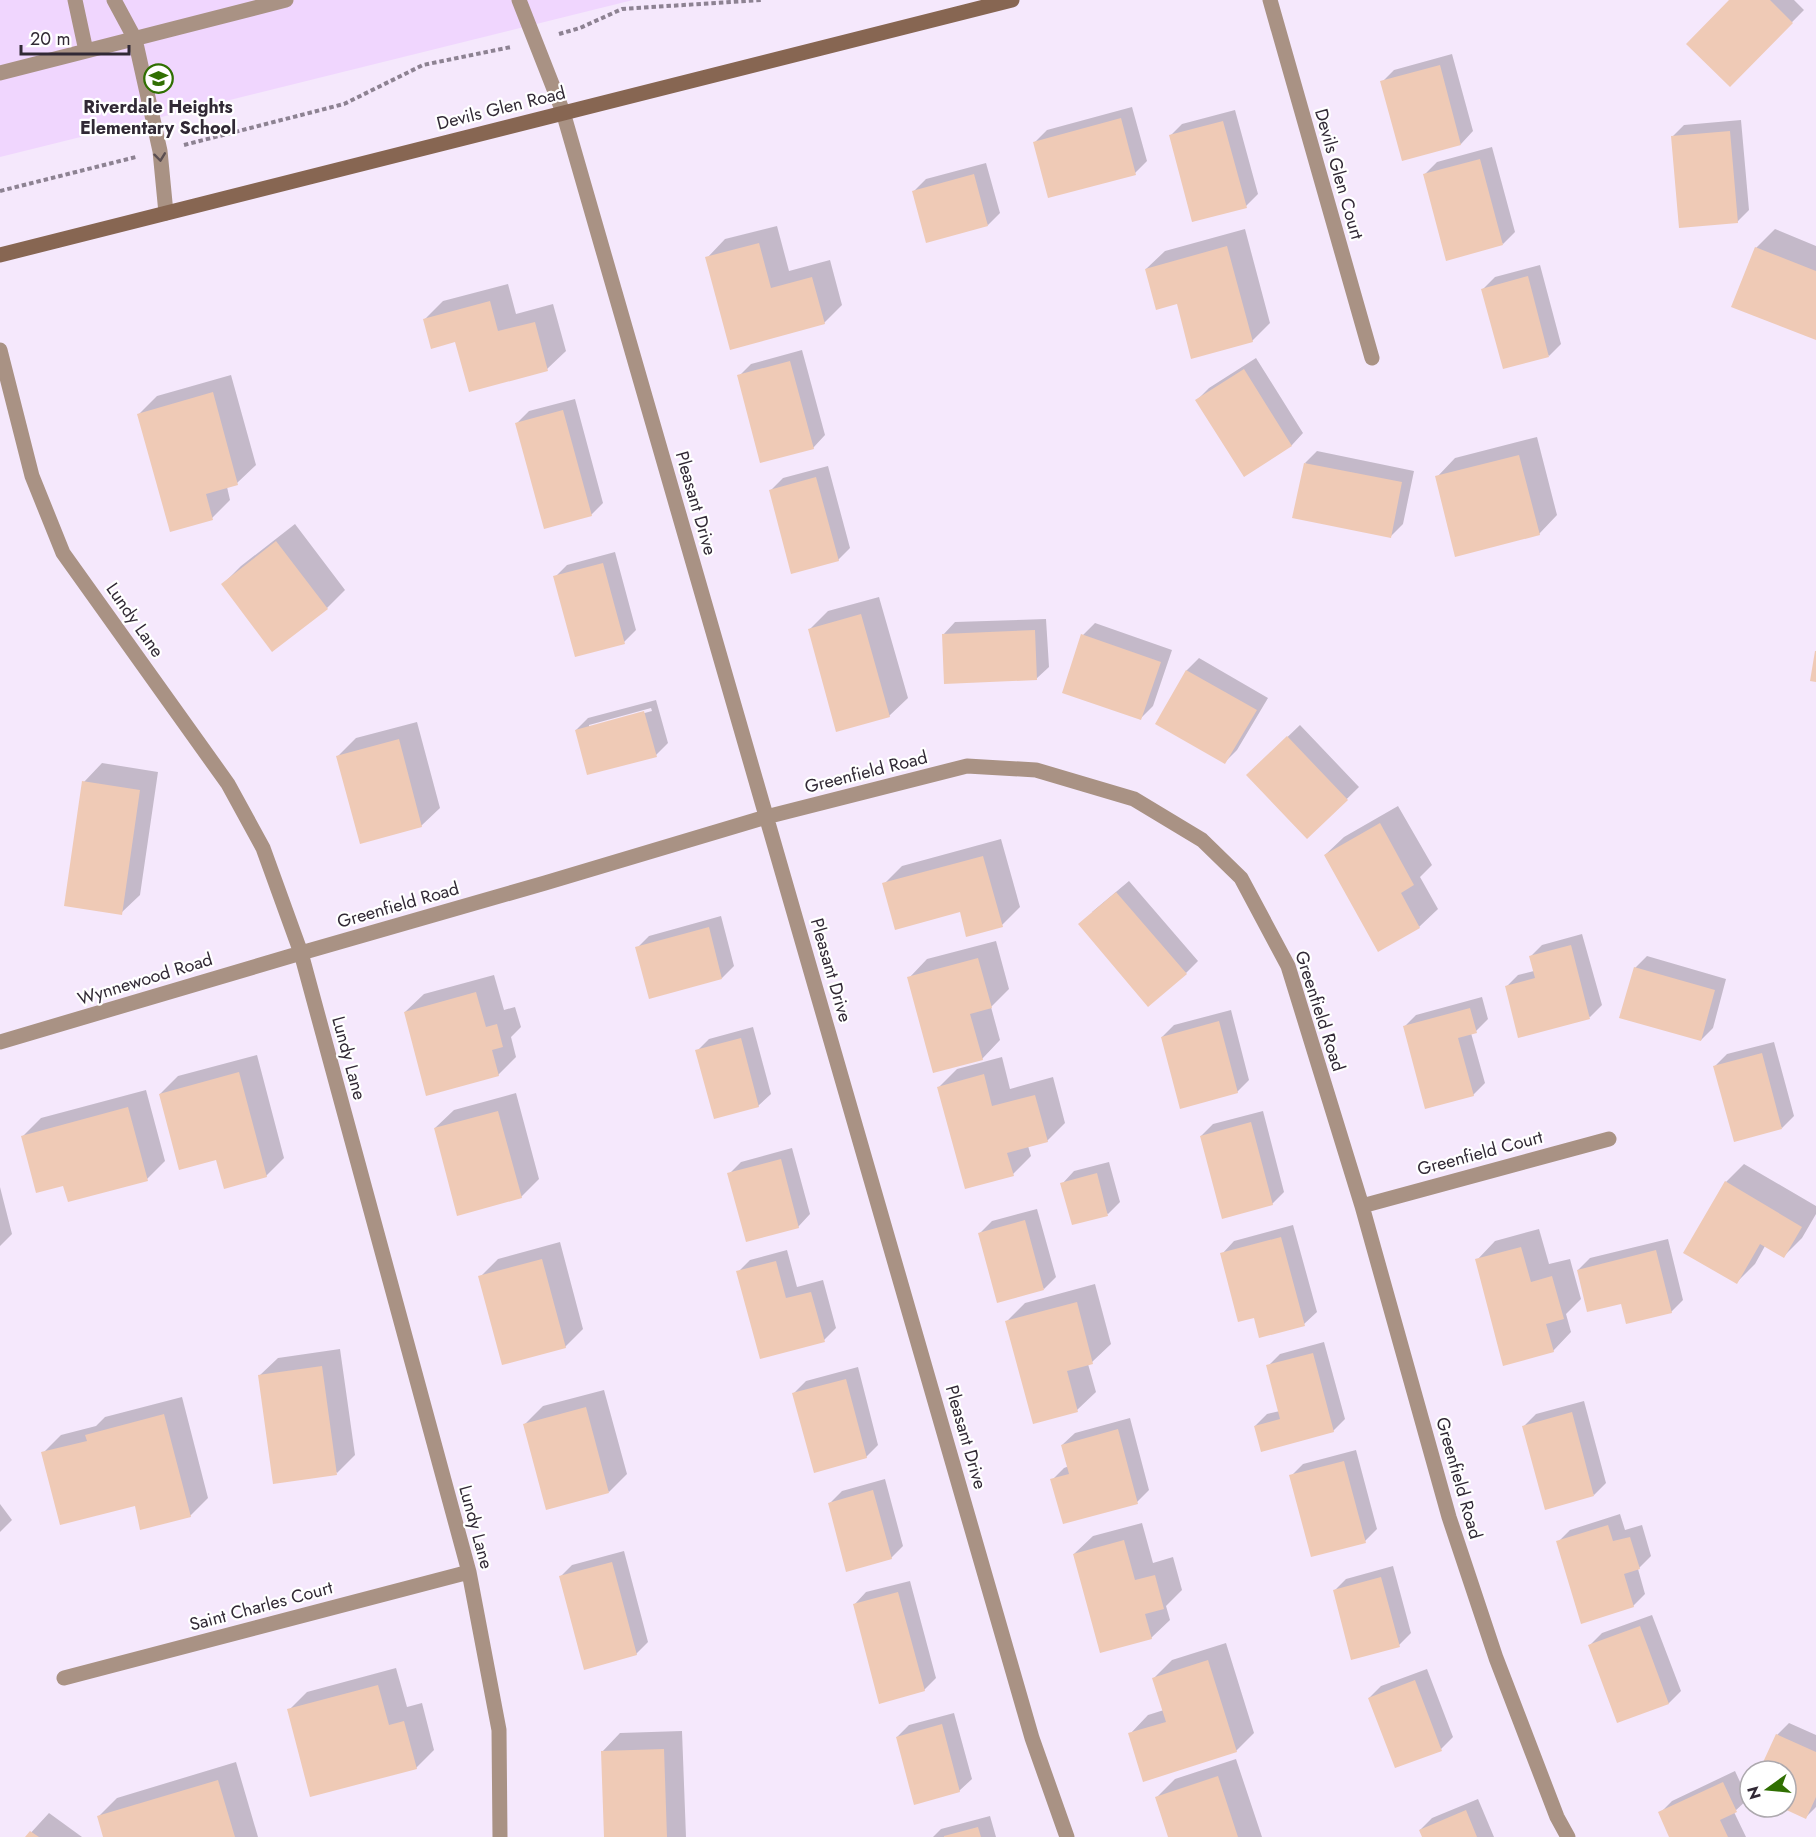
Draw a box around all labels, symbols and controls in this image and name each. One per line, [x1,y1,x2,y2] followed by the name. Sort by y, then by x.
[21,18,129,56] scale bar
[30,26,70,52] text: 20 m
[142,62,174,94] school or university icon: Riverdale Heights Elementary School
[434,79,568,137] street label: Devils Glen Road
[80,94,236,141] place label: Riverdale Heights Elementary School
[1308,106,1370,243] street label: Devils Glen Court
[154,153,166,162] one-way arrow
[669,448,723,558] street label: Pleasant Drive
[100,577,170,663] street label: Lundy Lane
[802,744,930,800] street label: Greenfield Road
[334,875,462,935] street label: Greenfield Road
[804,915,858,1025] street label: Pleasant Drive
[74,946,216,1012] street label: Wynnewood Road
[1288,947,1352,1075] street label: Greenfield Road
[325,1013,373,1103] street label: Lundy Lane
[1414,1124,1546,1182] street label: Greenfield Court
[939,1382,993,1492] street label: Pleasant Drive
[1429,1414,1489,1542] street label: Greenfield Road
[452,1482,500,1572] street label: Lundy Lane
[187,1574,336,1638] street label: Saint Charles Court
[1738,1759,1798,1819] north arrow
[1741,1784,1767,1802] text: N

